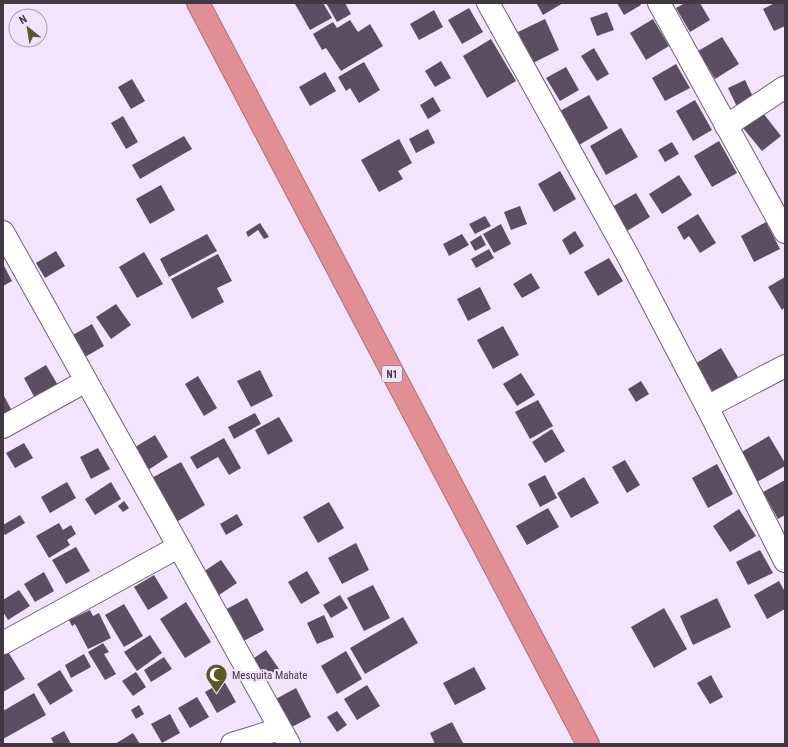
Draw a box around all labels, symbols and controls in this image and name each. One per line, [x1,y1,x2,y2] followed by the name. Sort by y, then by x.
[8,8,48,48] north arrow
[17,12,30,27] text: N
[382,366,402,382] road number: N1
[204,662,230,695] mosque icon: Mesquita Mahate
[232,669,307,682] place label: Mesquita Mahate

